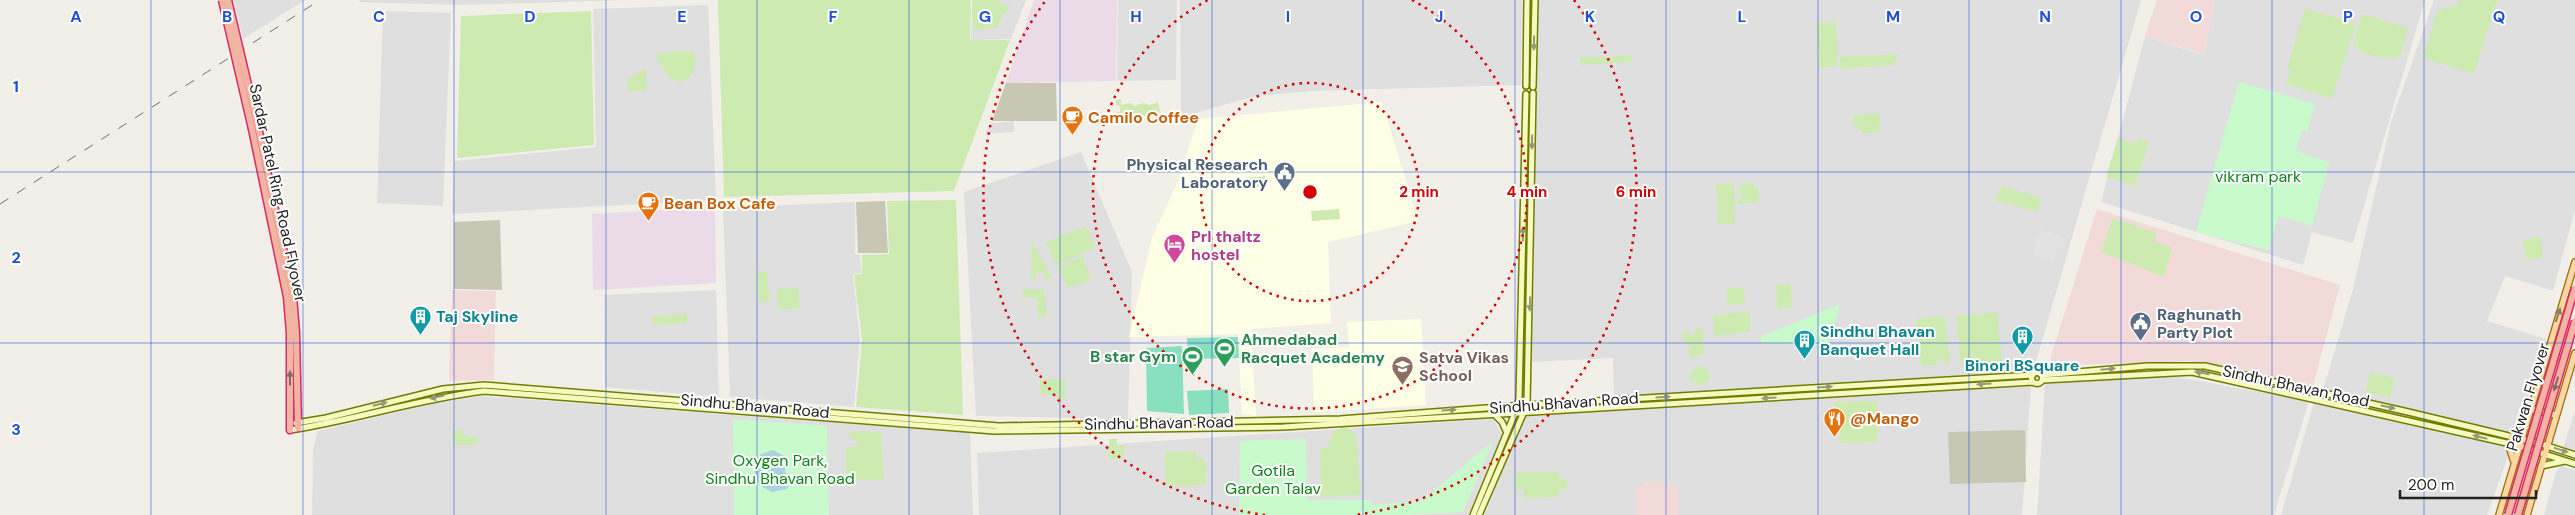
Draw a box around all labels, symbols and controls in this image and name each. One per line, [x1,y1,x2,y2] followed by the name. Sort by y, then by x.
[70,6,82,27] text: A
[222,6,232,27] text: B
[373,6,385,27] text: C
[524,6,536,27] text: D
[677,6,687,27] text: E
[829,6,838,27] text: F
[979,6,991,27] text: G
[1130,6,1142,27] text: H
[1286,6,1290,27] text: I
[1435,6,1443,27] text: J
[1585,6,1596,27] text: K
[1738,6,1747,27] text: L
[1886,6,1900,27] text: M
[2039,6,2051,27] text: N
[2190,6,2202,27] text: O
[2343,6,2353,27] text: P
[2493,6,2505,27] text: Q
[1530,36,1538,52] one-way arrow
[13,76,19,97] text: 1
[245,82,311,304] street label: Sardar Patel Ring Road Flyover
[1060,105,1084,136] cafe icon: Camilo Coffee
[1088,107,1199,128] place label: Camilo Coffee
[1528,134,1536,150] one-way arrow
[1126,154,1268,193] place label: Physical Research Laboratory
[1272,161,1296,192] public building icon: Physical Research Laboratory
[2215,166,2301,187] park label: vikram park
[1399,182,1439,202] text: 2 min
[1507,182,1547,202] text: 4 min
[1616,182,1656,202] text: 6 min
[1301,183,1319,201] centre of rings
[636,191,660,222] cafe icon: Bean Box Cafe
[664,193,776,214] place label: Bean Box Cafe
[1191,226,1261,265] place label: Prl thaltz hostel
[1519,226,1527,242] one-way arrow
[1163,233,1187,264] hotel icon: Prl thaltz hostel
[11,247,21,268] text: 2
[1526,296,1534,312] one-way arrow
[408,304,432,335] building icon: Taj Skyline
[2157,304,2241,343] place label: Raghunath Party Plot
[436,306,518,327] place label: Taj Skyline
[2554,307,2562,322] one-way arrow
[2129,311,2153,342] public building icon: Raghunath Party Plot
[1820,321,1935,360] place label: Sindhu Bhavan Banquet Hall
[2010,324,2034,355] building icon: Binori BSquare
[1792,328,1816,359] building icon: Sindhu Bhavan Banquet Hall
[1241,329,1385,368] place label: Ahmedabad Racquet Academy
[1213,336,1237,367] sports icon: Ahmedabad Racquet Academy
[2502,340,2554,454] street label: Pakwan Flyover
[1180,344,1204,375] sports icon: B star Gym
[1090,346,1176,367] place label: B star Gym
[1419,347,1509,386] place label: Satva Vikas School
[1391,354,1415,385] school or university icon: Satva Vikas School
[1965,355,2079,376] place label: Binori BSquare
[2221,360,2371,412] street label: Sindhu Bhavan Road
[2100,365,2116,373] one-way arrow
[2194,369,2210,377] one-way arrow
[286,370,294,386] one-way arrow
[2551,377,2559,392] one-way arrow
[1976,381,1992,389] one-way arrow
[1818,383,1834,391] one-way arrow
[1489,387,1639,419] street label: Sindhu Bhavan Road
[680,389,830,423] street label: Sindhu Bhavan Road
[1655,392,1671,400] one-way arrow
[429,394,445,402] one-way arrow
[1761,395,1777,403] one-way arrow
[372,400,387,408] one-way arrow
[2381,403,2396,411] one-way arrow
[1441,406,1457,414] one-way arrow
[1822,406,1846,437] restaurant icon: @Mango
[1850,408,1919,429] place label: @Mango
[1084,411,1234,435] street label: Sindhu Bhavan Road
[11,419,21,440] text: 3
[2472,433,2487,441] one-way arrow
[2553,447,2568,454] one-way arrow
[705,450,855,489] park label: Oxygen Park, Sindhu Bhavan Road
[1225,460,1322,499] park label: Gotila Garden Talav
[2400,468,2536,500] scale bar
[2408,475,2454,495] text: 200 m

